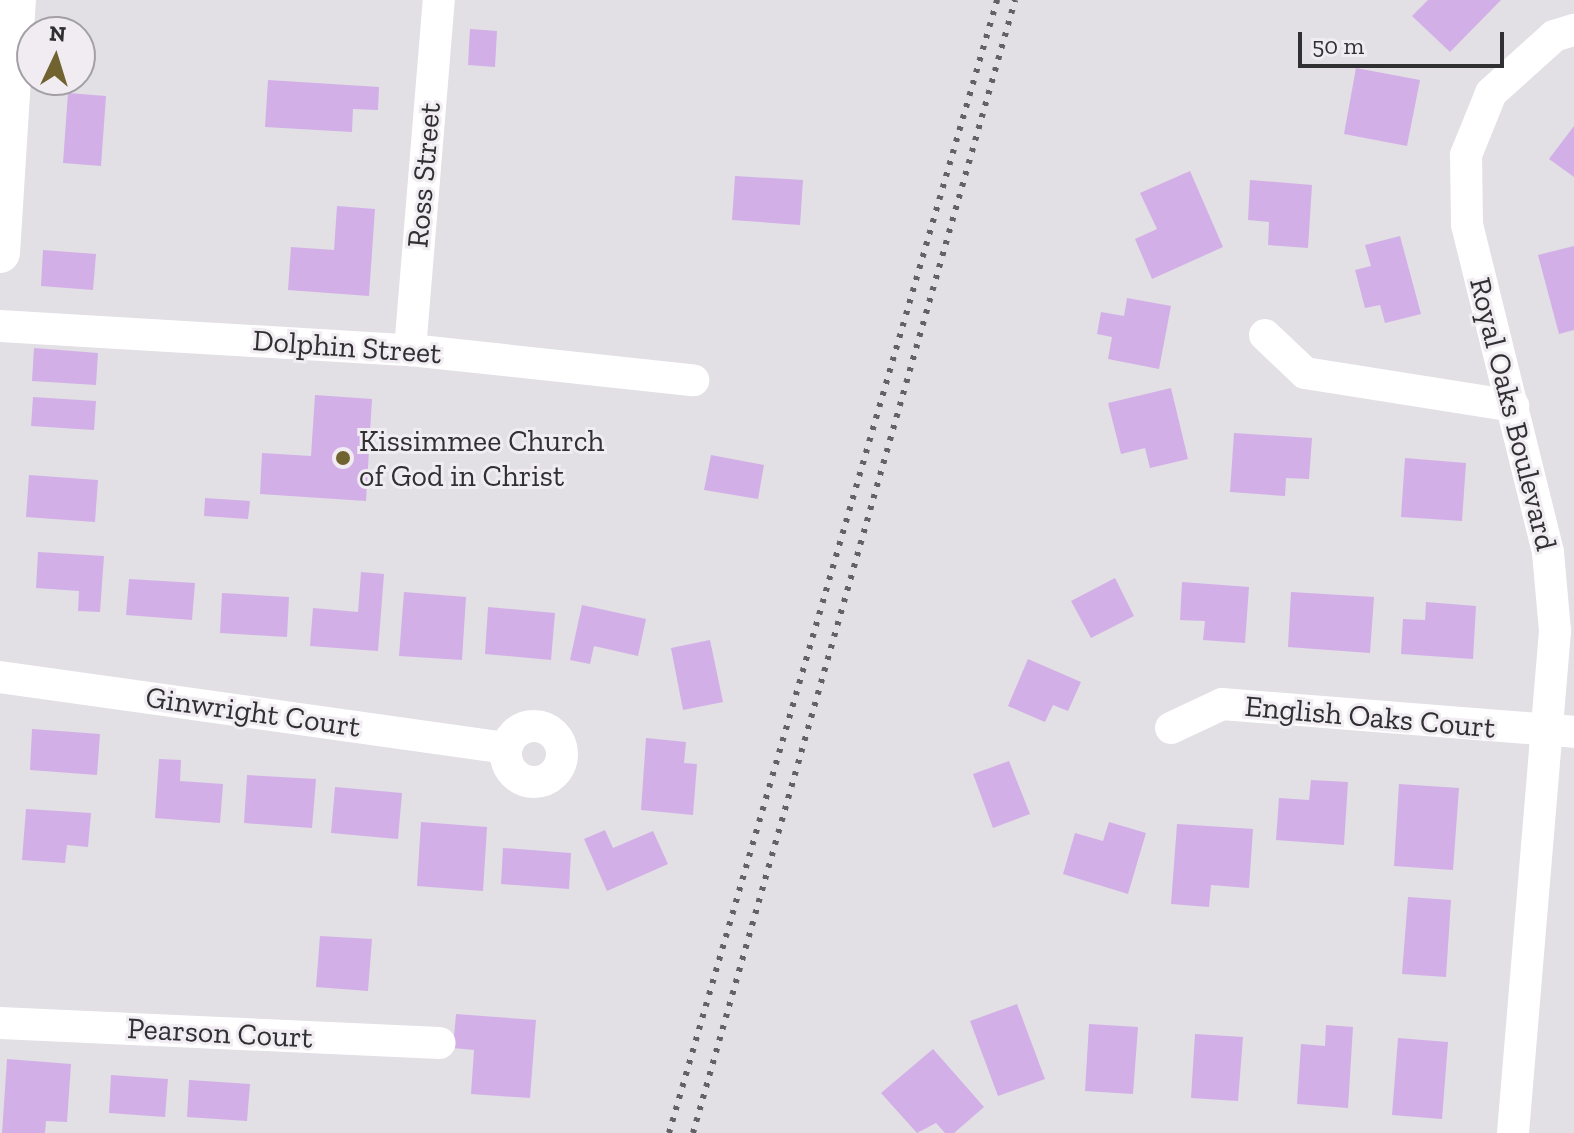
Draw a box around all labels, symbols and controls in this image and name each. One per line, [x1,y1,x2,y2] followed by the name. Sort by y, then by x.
[16,16,96,96] north arrow
[1302,16,1508,66] scale bar
[48,20,67,48] text: N
[1312,31,1364,60] text: 50 m
[400,101,448,249] street label: Ross Street
[1462,274,1564,554] street label: Royal Oaks Boulevard
[251,322,443,372] street label: Dolphin Street
[359,423,604,494] place label: Kissimmee Church of God in Christ
[334,449,352,467] marker: Kissimmee Church of God in Christ
[143,679,363,745] street label: Ginwright Court
[1243,688,1497,746] street label: English Oaks Court
[126,1010,314,1056] street label: Pearson Court

